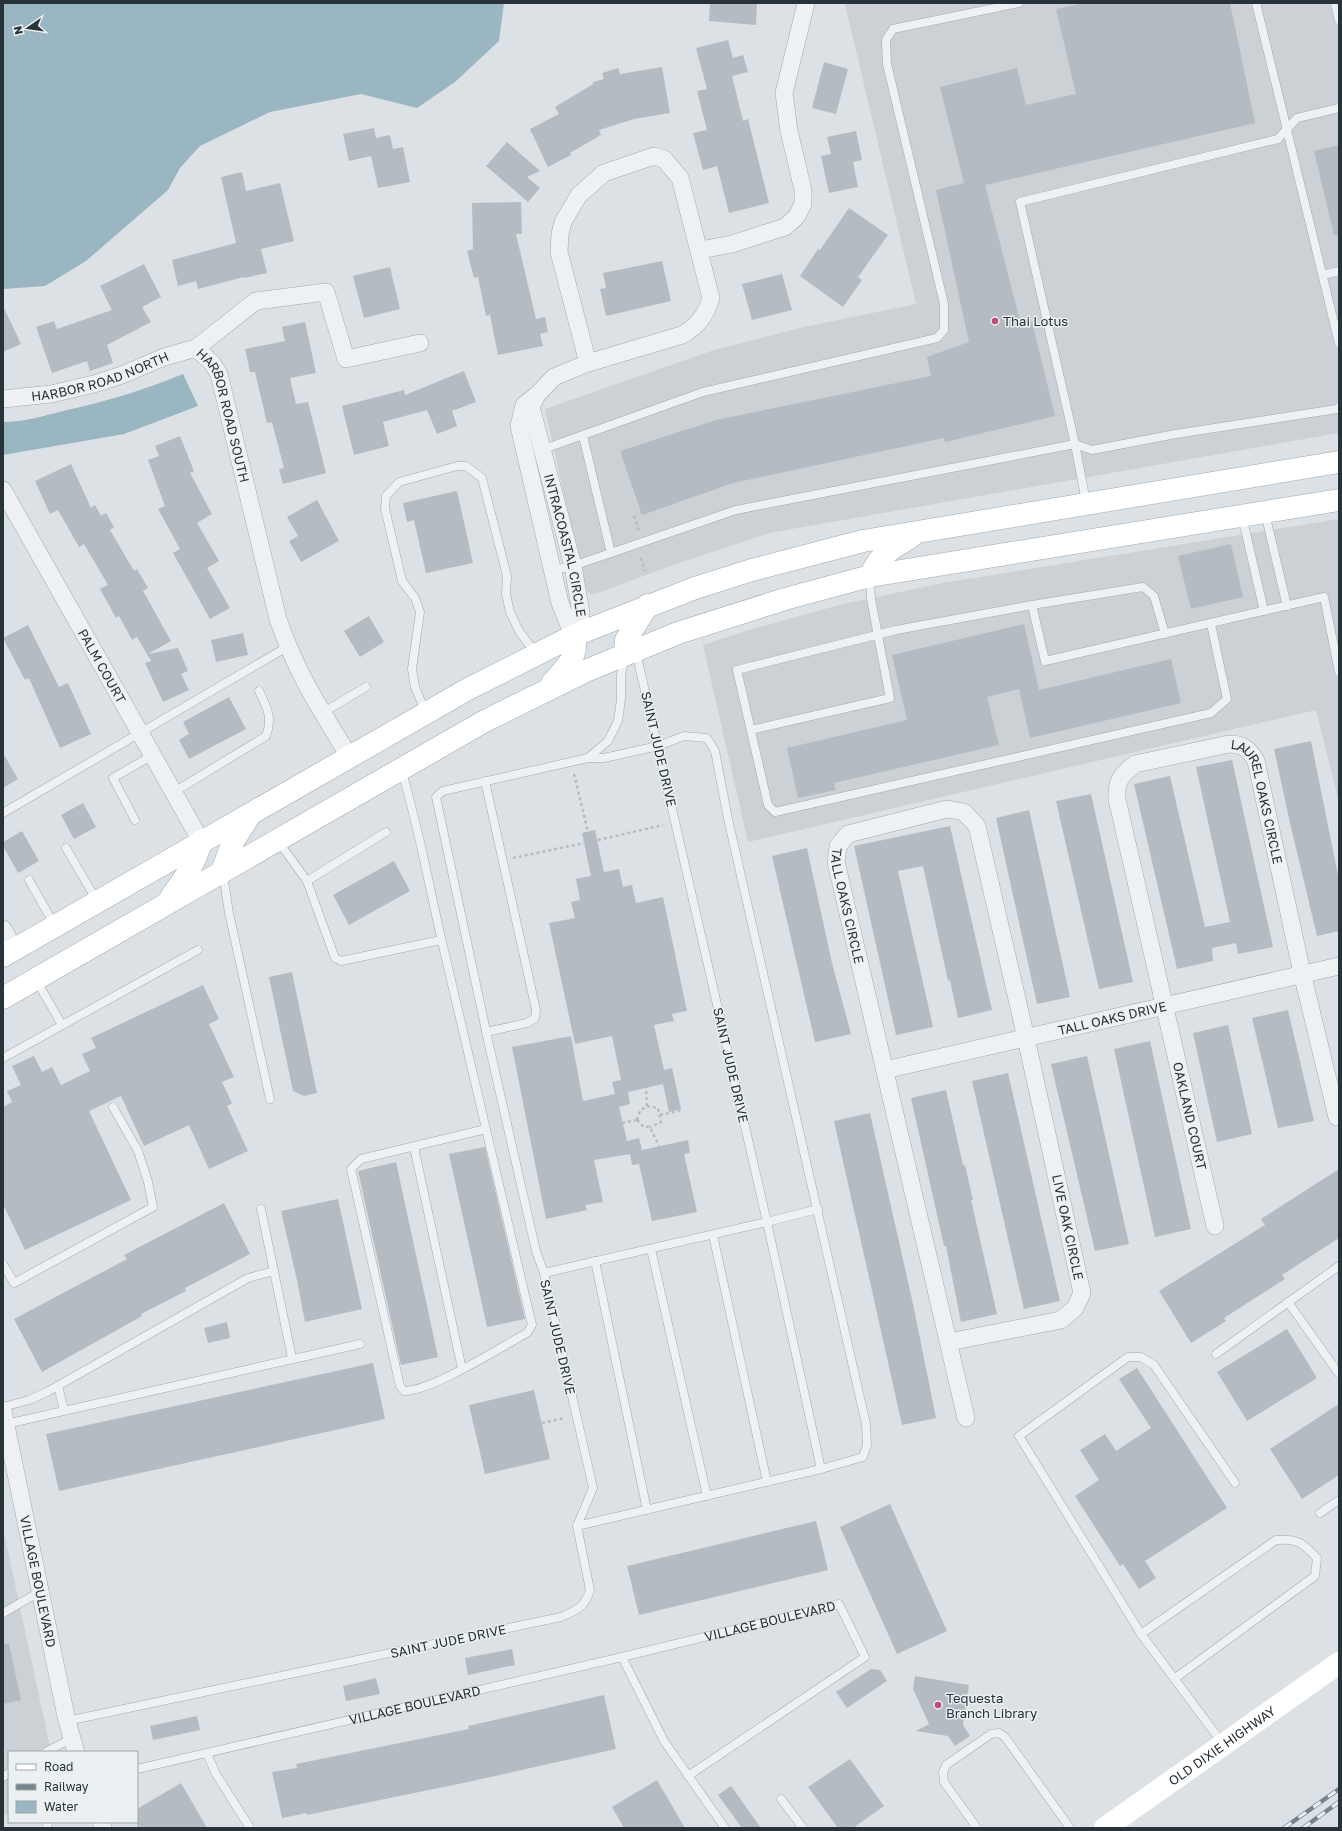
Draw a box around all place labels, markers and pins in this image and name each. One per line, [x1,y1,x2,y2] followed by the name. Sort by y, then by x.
[1003,313,1068,329] place label: Thai Lotus
[990,316,1000,326] marker: Thai Lotus
[946,1690,1038,1721] place label: Tequesta Branch Library
[933,1700,943,1710] marker: Tequesta Branch Library

